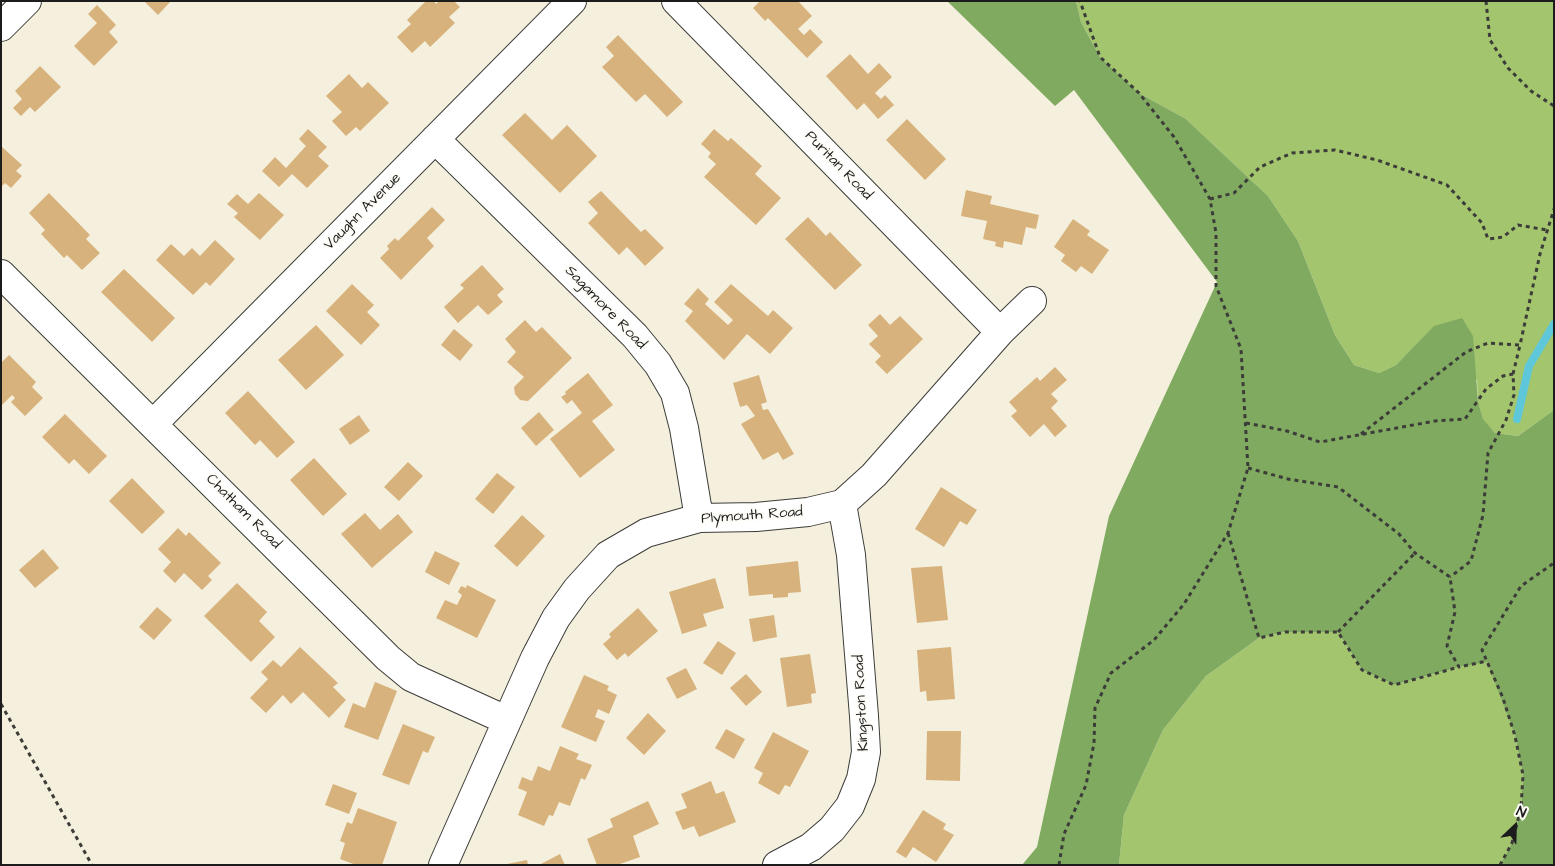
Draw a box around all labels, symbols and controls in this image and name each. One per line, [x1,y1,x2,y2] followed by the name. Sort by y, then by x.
[800,128,876,204] street label: Puritan Road
[321,170,405,254] street label: Vaughn Avenue
[560,262,650,354] street label: Sagamore Road
[202,471,284,553] street label: Chatham Road
[701,503,803,529] street label: Plymouth Road
[850,654,874,752] street label: Kingston Road
[1490,801,1540,851] north arrow
[1513,801,1529,823] text: N

